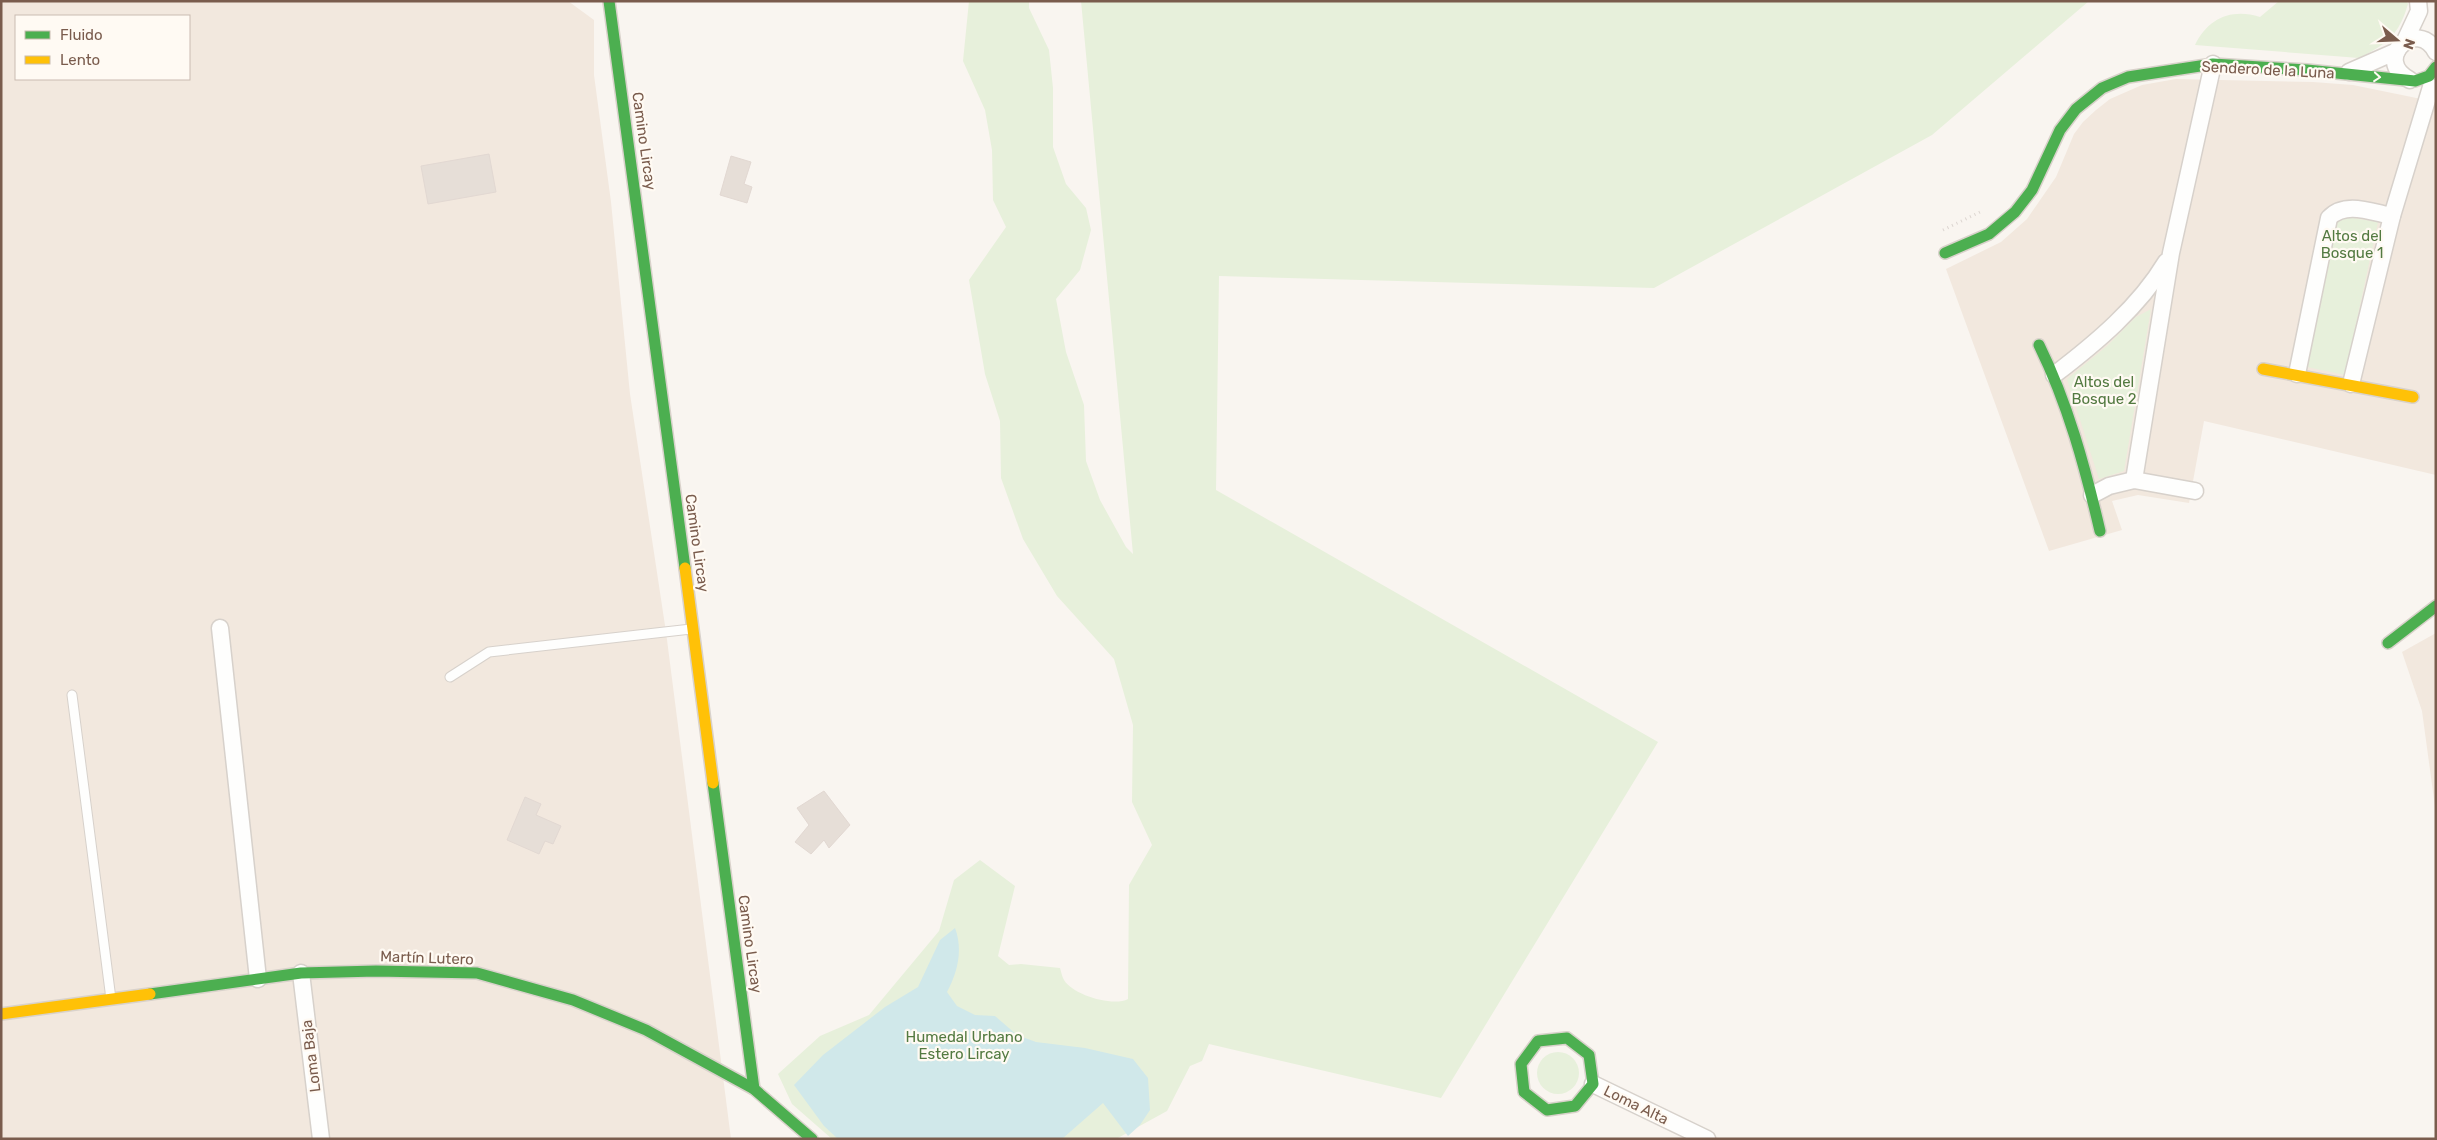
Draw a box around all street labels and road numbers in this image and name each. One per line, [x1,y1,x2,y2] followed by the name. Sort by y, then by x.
[2201,58,2335,82] street label: Sendero de la Luna
[628,91,660,191] street label: Camino Lircay
[681,493,713,593] street label: Camino Lircay
[734,894,766,994] street label: Camino Lircay
[380,947,474,969] street label: Martín Lutero
[298,1019,324,1093] street label: Loma Baja
[1601,1082,1671,1128] street label: Loma Alta

